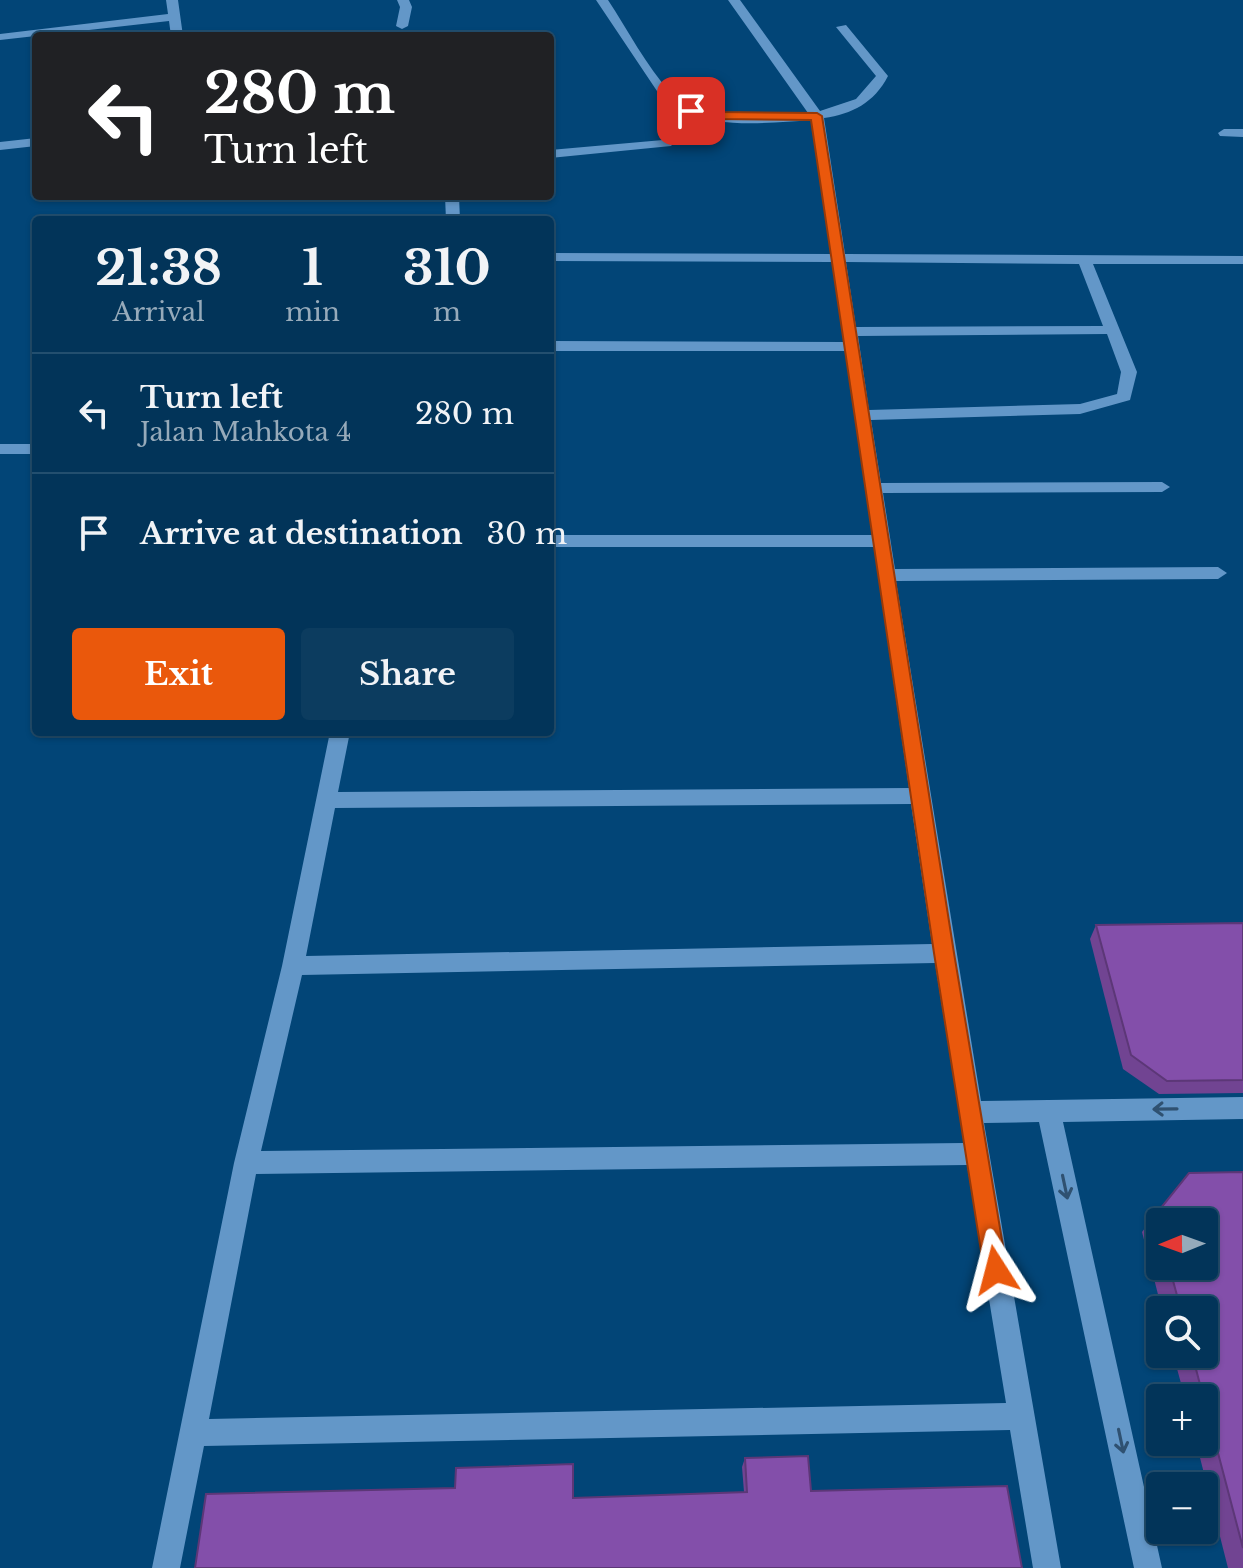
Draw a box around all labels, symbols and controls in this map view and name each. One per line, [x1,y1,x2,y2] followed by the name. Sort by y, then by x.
[204,59,395,128] text: 280 m
[72,64,176,168] icon: left
[657,77,725,145] pin
[669,89,713,133] icon: arrive
[204,128,368,173] text: Turn left
[95,238,222,298] text: 21:38
[302,238,323,298] text: 1
[403,238,491,298] text: 310
[113,296,205,328] text: Arrival
[285,296,340,328] text: min
[433,296,461,328] text: m
[140,379,283,416] text: Turn left
[72,391,116,435] icon: left
[415,395,514,432] text: 280 m
[140,416,351,448] text: Jalan Mahkota 4
[72,511,116,555] icon: arrive
[140,515,463,552] text: Arrive at destination
[487,515,567,552] text: 30 m
[72,628,285,720] button: Exit
[301,628,514,720] button: Share
[1152,1101,1179,1117] one-way arrow
[1058,1174,1073,1200] one-way arrow
[1146,1208,1218,1280] north arrow
[1146,1208,1218,1544] map controls
[954,1228,1038,1312] position arrow
[1146,1296,1218,1368] button: search
[1146,1384,1218,1456] button: +
[1114,1428,1129,1454] one-way arrow
[1146,1472,1218,1544] button: −

